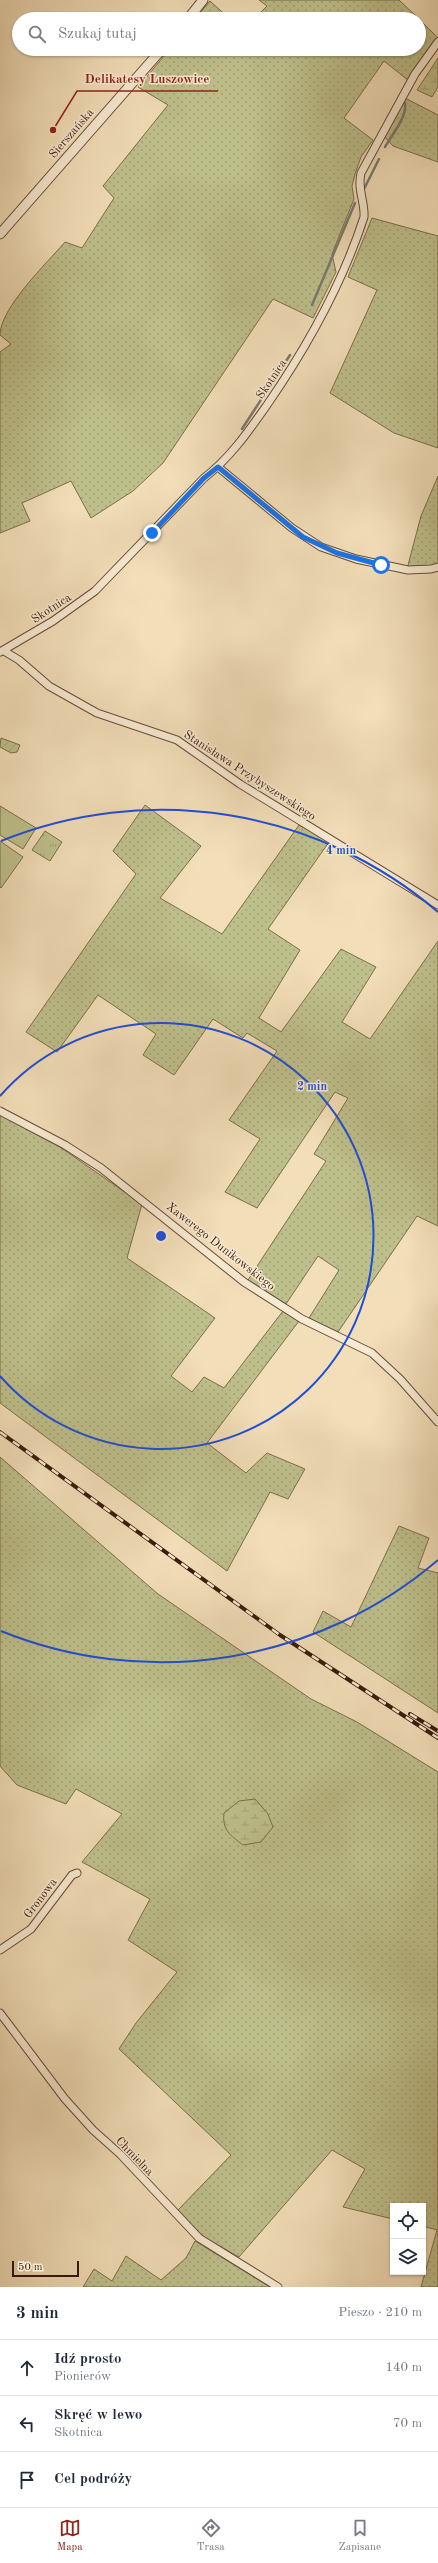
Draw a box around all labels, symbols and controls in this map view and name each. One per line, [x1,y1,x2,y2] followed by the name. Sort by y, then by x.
[12,12,426,56] search box
[26,23,48,45] icon: search
[58,27,137,42] text: Szukaj tutaj
[77,66,218,91] callout: Delikatesy Luszowice
[85,73,209,86] text: Delikatesy Luszowice
[47,107,96,161] street label: Sierszańska
[254,358,289,401] street label: Skotnica
[143,524,161,542] route end
[372,556,390,574] route start
[30,592,74,626] street label: Skotnica
[181,729,318,823] street label: Stanisława Przybyszewskiego
[326,845,356,857] text: 4 min
[297,1081,327,1093] text: 2 min
[164,1201,277,1293] street label: Xawerego Dunikowskiego
[154,1229,168,1243] centre of rings
[22,1876,60,1921] street label: Gronowa
[113,2135,155,2178] street label: Chmielna
[390,2203,426,2275] map controls
[390,2203,426,2239] button: locate
[390,2239,426,2275] button: layers
[12,2259,79,2278] scale bar
[18,2262,43,2273] text: 50 m
[16,2305,59,2322] text: 3 min
[338,2306,422,2319] text: Pieszo · 210 m
[54,2352,121,2367] text: Idź prosto
[16,2357,38,2379] icon: ahead
[385,2361,422,2374] text: 140 m
[54,2370,111,2383] text: Pionierów
[54,2408,142,2423] text: Skręć w lewo
[16,2413,38,2435] icon: left
[393,2417,422,2430] text: 70 m
[54,2426,102,2439] text: Skotnica
[16,2469,38,2491] icon: arrive
[54,2472,132,2487] text: Cel podróży
[57,2517,83,2555] tab: Mapa
[197,2517,225,2555] tab: Trasa
[339,2517,381,2555] tab: Zapisane

